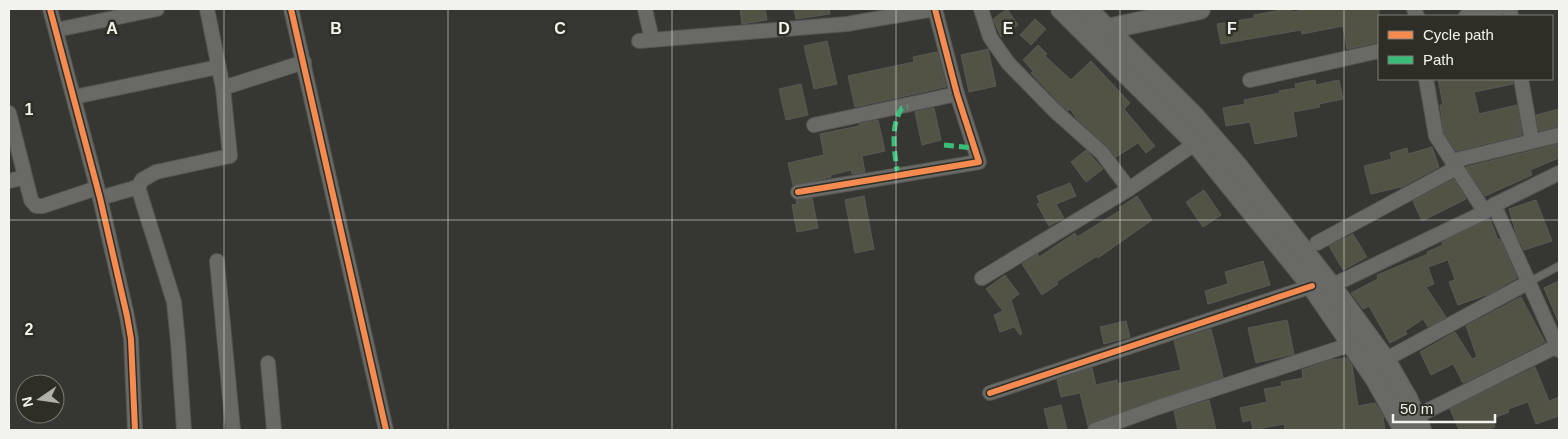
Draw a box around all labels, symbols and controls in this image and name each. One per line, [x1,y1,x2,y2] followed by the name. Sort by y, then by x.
[1378,15,1553,80] legend
[106,20,118,37] text: A
[330,20,342,37] text: B
[554,20,566,37] text: C
[778,20,790,37] text: D
[1003,20,1014,37] text: E
[1227,20,1237,37] text: F
[1423,26,1494,43] text: Cycle path
[1423,51,1454,68] text: Path
[25,101,34,118] text: 1
[25,321,34,338] text: 2
[15,374,65,424] north arrow
[1393,392,1496,424] scale bar
[18,395,36,409] text: N
[1400,400,1433,417] text: 50 m

